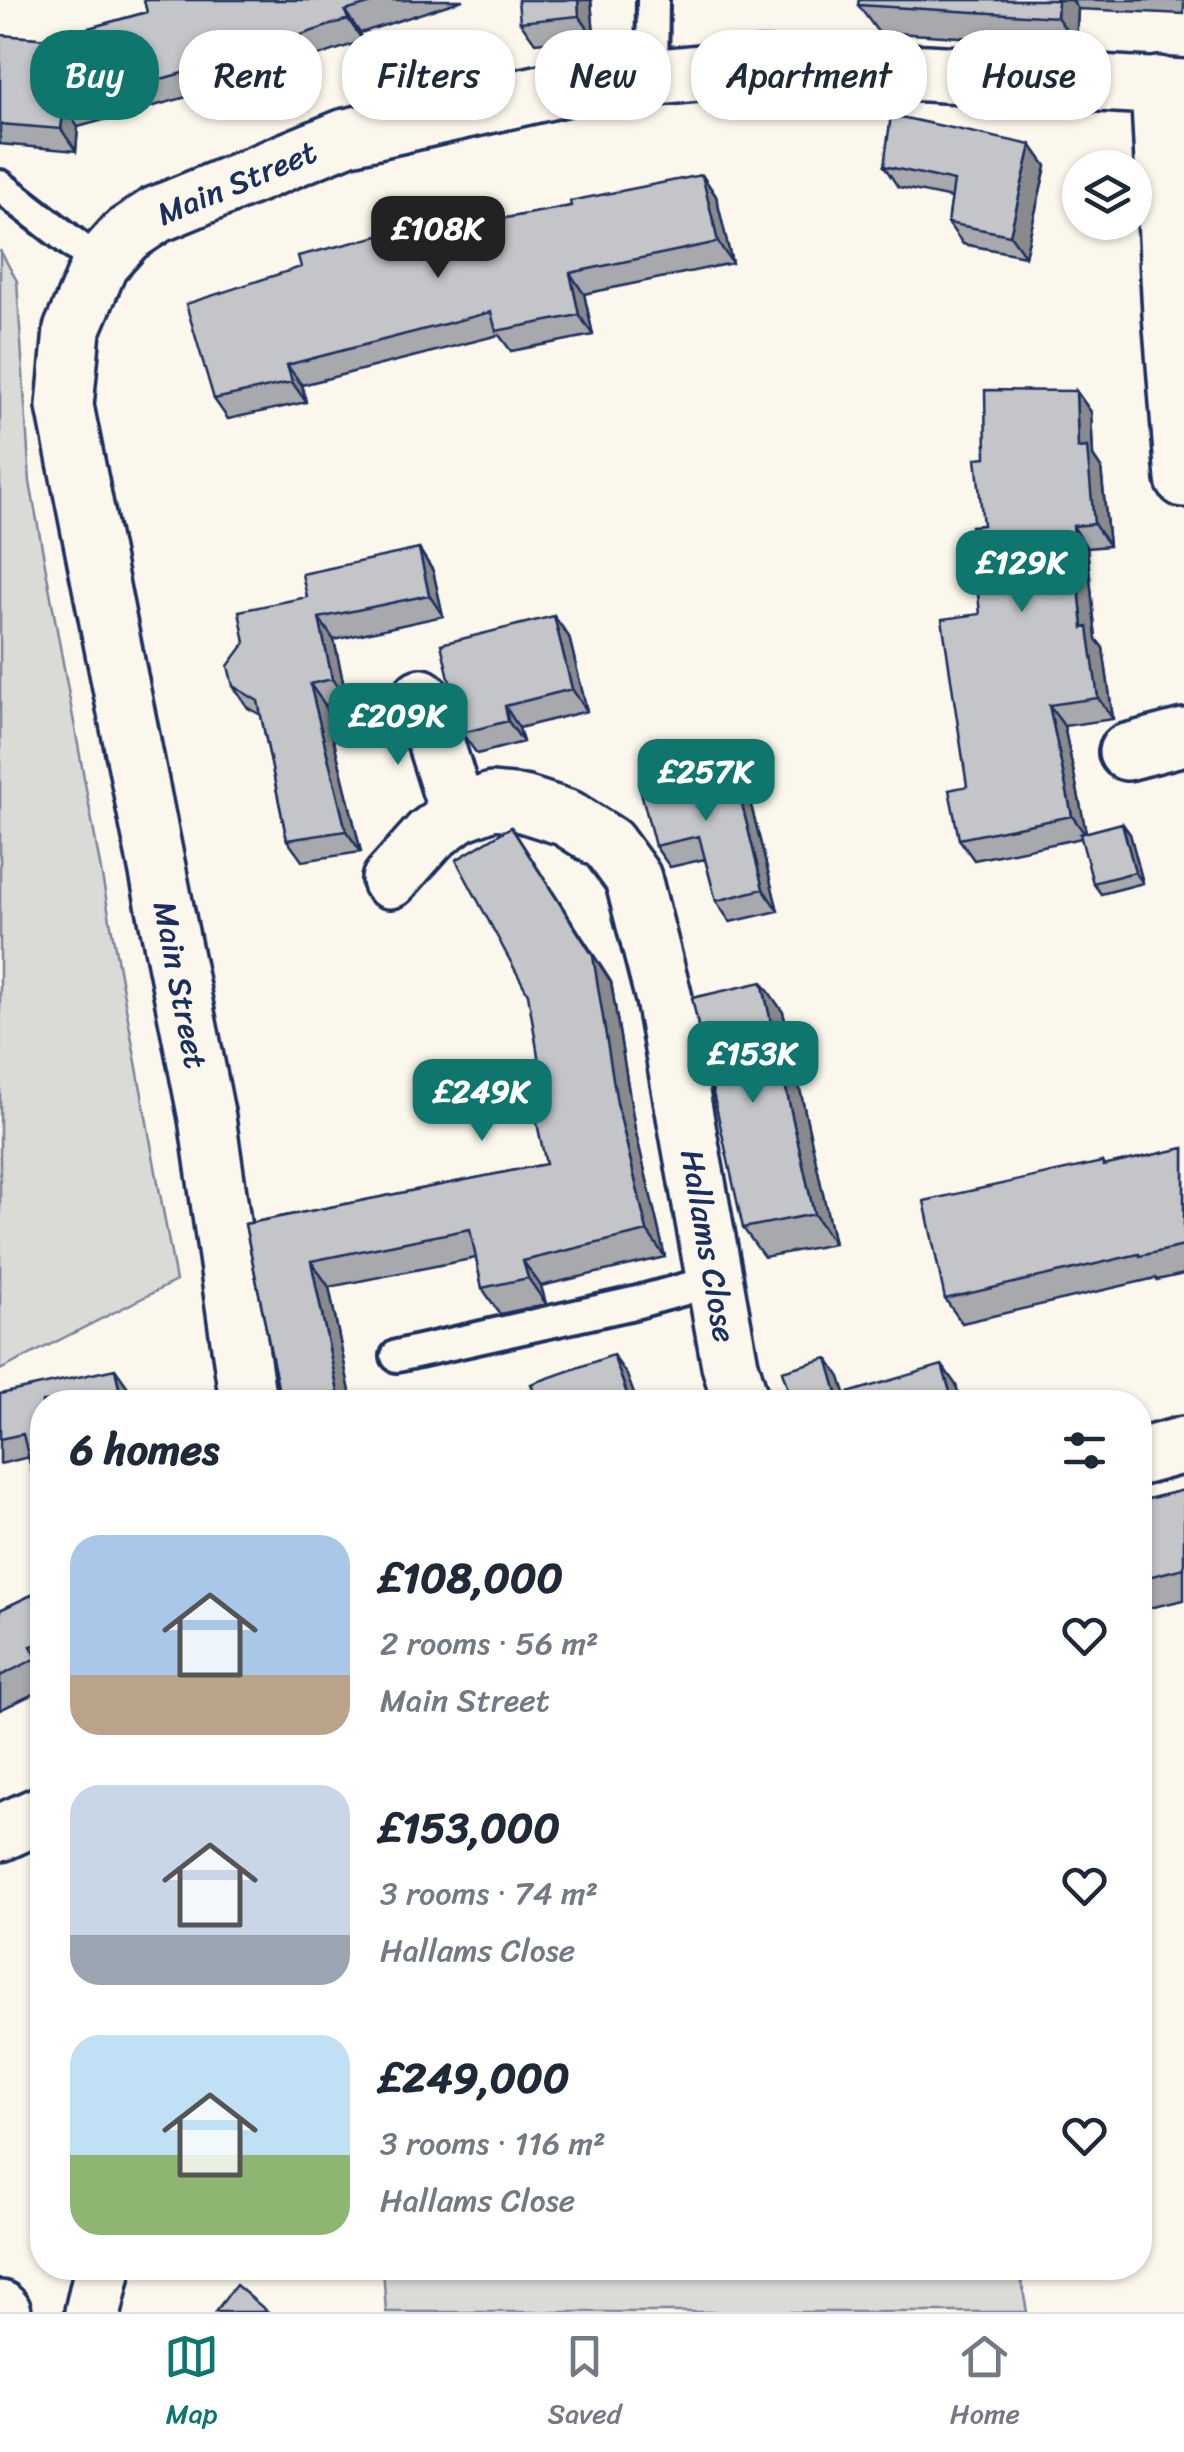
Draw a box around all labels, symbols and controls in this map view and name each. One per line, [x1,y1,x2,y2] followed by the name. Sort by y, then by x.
[30,30,159,120] chip: Buy
[179,30,322,120] chip: Rent
[342,30,515,120] chip: Filters
[535,30,671,120] chip: New
[691,30,927,120] chip: Apartment
[947,30,1111,120] chip: House
[148,124,326,242] street label: Main Street
[1062,150,1152,240] map controls
[1062,150,1152,240] button: layers
[368,196,508,281] pin: £108K
[393,200,483,257] text: £108K
[952,530,1092,615] pin: £129K
[978,534,1066,591] text: £129K
[328,683,468,768] pin: £209K
[351,687,445,744] text: £209K
[636,739,776,824] pin: £257K
[660,743,752,800] text: £257K
[136,896,224,1074] street label: Main Street
[683,1021,823,1106] pin: £153K
[709,1025,797,1082] text: £153K
[412,1059,552,1144] pin: £249K
[435,1063,529,1120] text: £249K
[663,1145,753,1347] street label: Hallams Close
[70,1413,219,1487] text: 6 homes
[1057,1423,1112,1478] icon: filters
[380,1541,563,1615] text: £108,000
[150,1575,270,1695] icon: home
[1057,1608,1112,1663] icon: heart
[380,1615,599,1672] text: 2 rooms · 56 m²
[380,1672,550,1729] text: Main Street
[380,1791,560,1865] text: £153,000
[150,1825,270,1945] icon: home
[1057,1858,1112,1913] icon: heart
[380,1865,598,1922] text: 3 rooms · 74 m²
[380,1922,575,1979] text: Hallams Close
[380,2041,569,2115] text: £249,000
[150,2075,270,2195] icon: home
[1057,2108,1112,2163] icon: heart
[380,2115,606,2172] text: 3 rooms · 116 m²
[380,2172,575,2229] text: Hallams Close
[164,2329,219,2438] tab: Map
[548,2329,621,2438] tab: Saved
[950,2329,1020,2438] tab: Home

